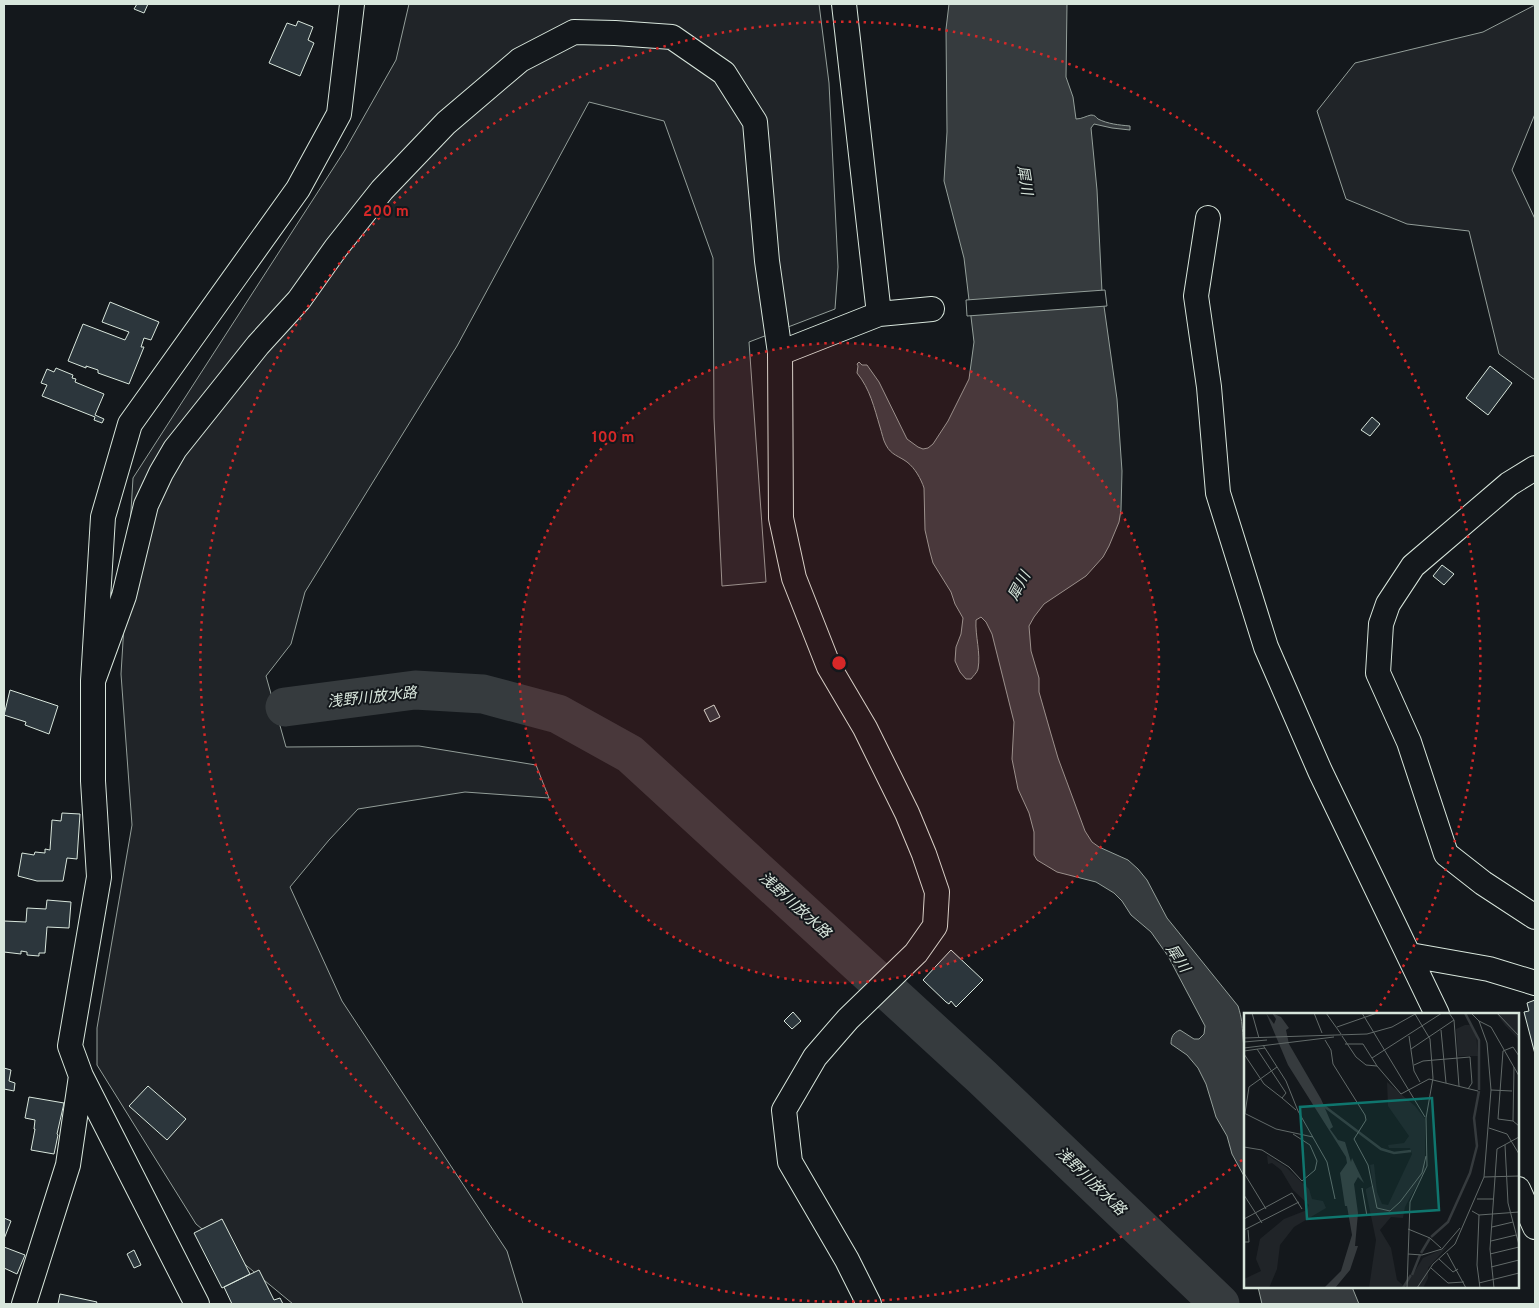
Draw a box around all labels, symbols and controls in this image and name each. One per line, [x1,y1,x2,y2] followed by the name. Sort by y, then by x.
[1012,164,1036,199] water label: 犀川
[363,203,409,222] text: 200 m
[592,429,634,448] text: 100 m
[1005,567,1037,604] water label: 犀川
[830,654,848,672] centre of rings
[326,684,420,713] water label: 浅野川放水路
[754,869,835,945] water label: 浅野川放水路
[1161,941,1194,978] water label: 犀川
[1244,1013,1519,1288] inset map
[1051,1144,1130,1222] water label: 浅野川放水路

